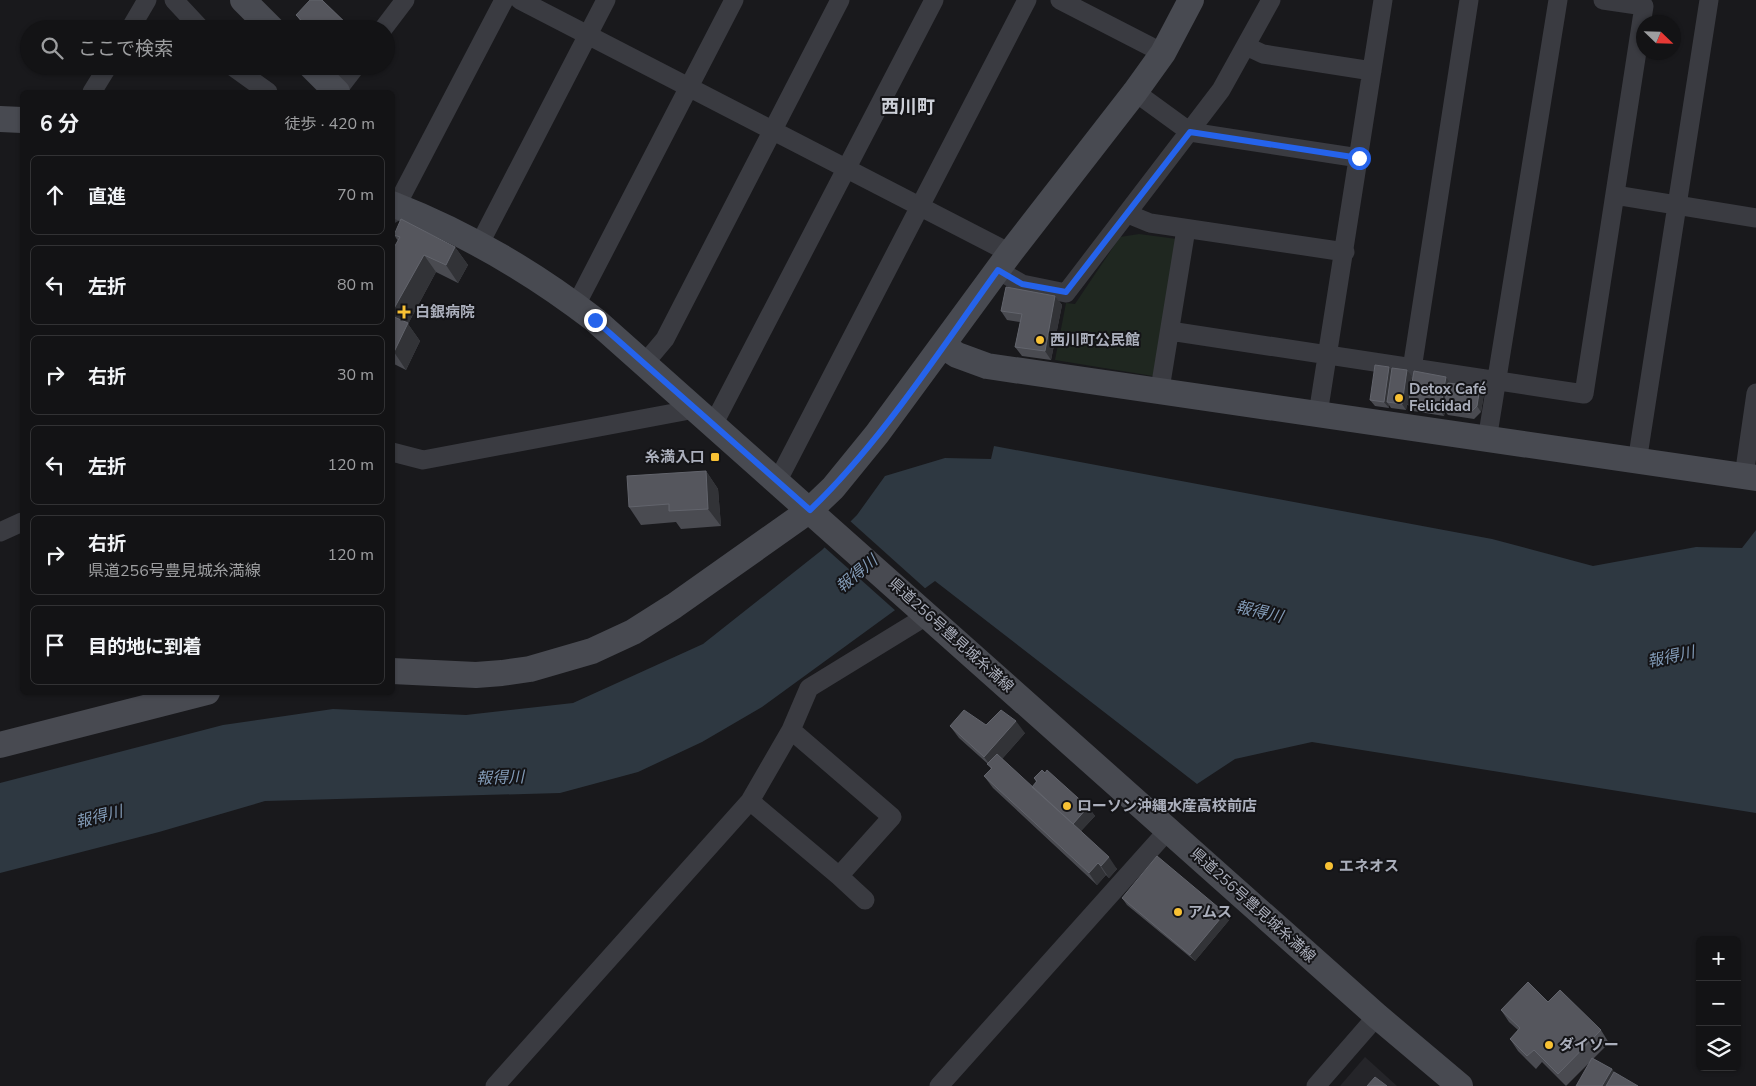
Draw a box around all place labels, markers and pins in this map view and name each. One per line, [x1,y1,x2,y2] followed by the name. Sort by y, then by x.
[415,302,475,322] place label: 白銀病院
[397,305,411,319] marker: 白銀病院
[1050,330,1140,350] place label: 西川町公民館
[1034,334,1046,346] marker: 西川町公民館
[1409,379,1486,416] place label: Detox Café Felicidad
[1393,392,1405,404] marker: Detox Café Felicidad
[645,447,705,467] place label: 糸満入口
[709,451,721,463] marker: 糸満入口
[1077,796,1257,816] place label: ローソン沖縄水産高校前店
[1061,800,1073,812] marker: ローソン沖縄水産高校前店
[1339,856,1399,876] place label: エネオス
[1323,860,1335,872] marker: エネオス
[1188,902,1232,922] place label: アムス
[1172,906,1184,918] marker: アムス
[1559,1035,1619,1055] place label: ダイソー
[1543,1039,1555,1051] marker: ダイソー

